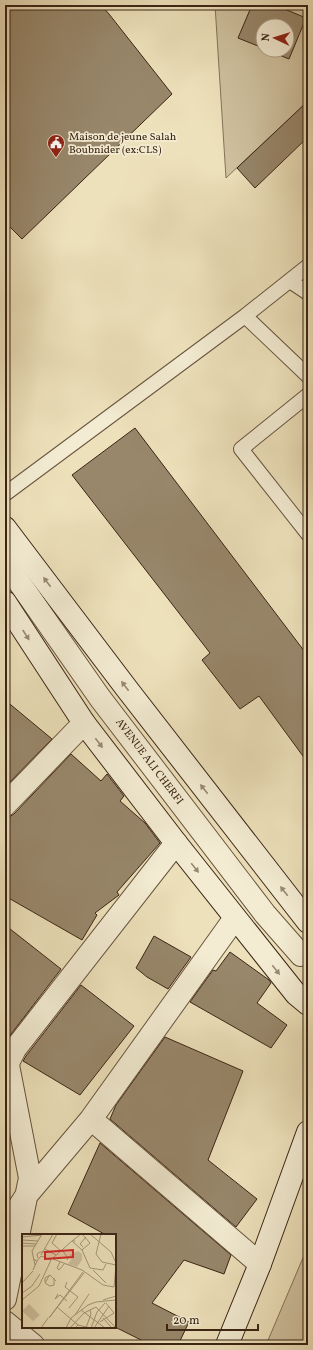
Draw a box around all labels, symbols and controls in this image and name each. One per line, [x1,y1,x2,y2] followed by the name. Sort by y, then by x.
[255,18,295,58] north arrow
[259,33,274,42] text: N
[69,130,177,158] place label: Maison de jeune Salah Boubnider (ex:CLS)
[46,133,66,158] public building icon: Maison de jeune Salah Boubnider (ex:CLS)
[42,576,51,587] one-way arrow
[23,629,30,641] one-way arrow
[121,681,129,691] one-way arrow
[112,716,186,808] street label: AVENUE ALI CHERFI
[95,737,103,748] one-way arrow
[200,783,209,794] one-way arrow
[191,863,200,873] one-way arrow
[280,886,288,897] one-way arrow
[272,964,281,975] one-way arrow
[22,1234,116,1328] inset map
[167,1306,258,1332] scale bar
[173,1313,200,1329] text: 20 m

